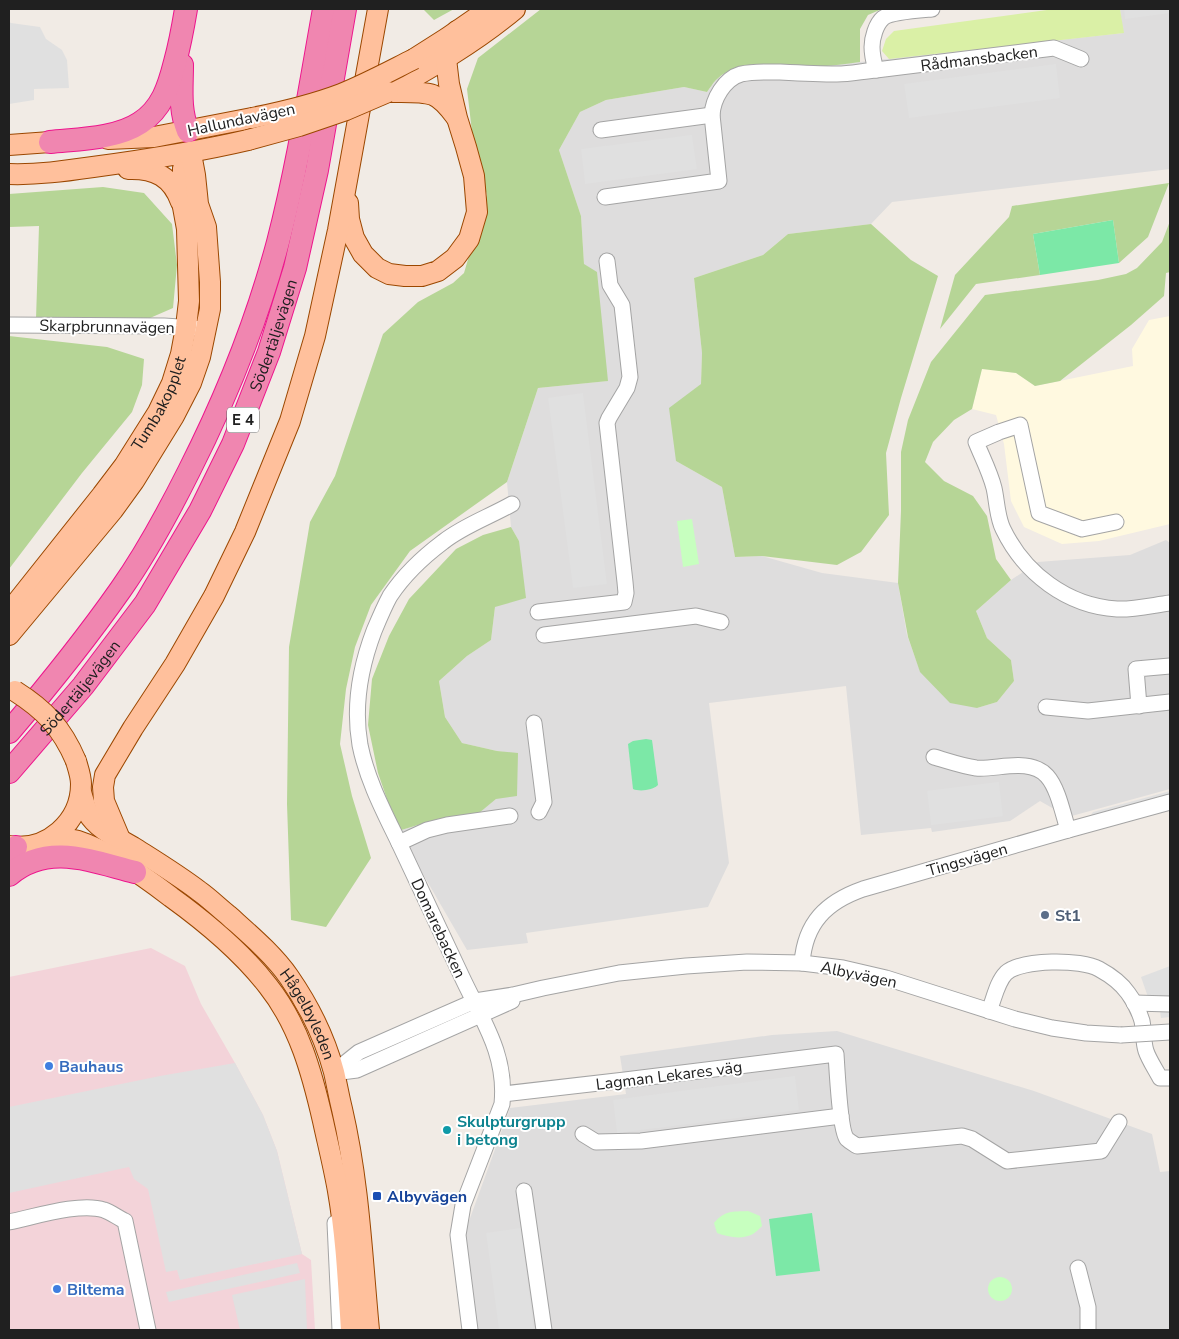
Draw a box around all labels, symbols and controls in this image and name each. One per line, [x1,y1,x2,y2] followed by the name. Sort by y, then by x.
[919,41,1039,77] street label: Rådmansbacken
[185,98,297,142] street label: Hallundavägen
[245,277,303,395] street label: Södertäljevägen
[39,315,175,339] street label: Skarpbrunnavägen
[126,353,192,455] street label: Tumbakopplet
[227,408,259,432] road number: E 4
[35,636,126,741] street label: Södertäljevägen
[924,838,1010,882] street label: Tingsvägen
[405,875,471,982] street label: Domarebacken
[1055,905,1081,927] place label: St1
[1039,909,1051,921] marker: St1
[819,956,899,994] street label: Albyvägen
[274,964,340,1063] street label: Hågelbyleden
[59,1056,123,1078] place label: Bauhaus
[595,1056,744,1096] street label: Lagman Lekares väg
[43,1060,55,1072] marker: Bauhaus
[457,1111,566,1151] place label: Skulpturgrupp i betong
[441,1124,453,1136] marker: Skulpturgrupp i betong
[387,1186,467,1208] place label: Albyvägen
[371,1190,383,1202] marker: Albyvägen
[67,1279,125,1301] place label: Biltema
[51,1283,63,1295] marker: Biltema

